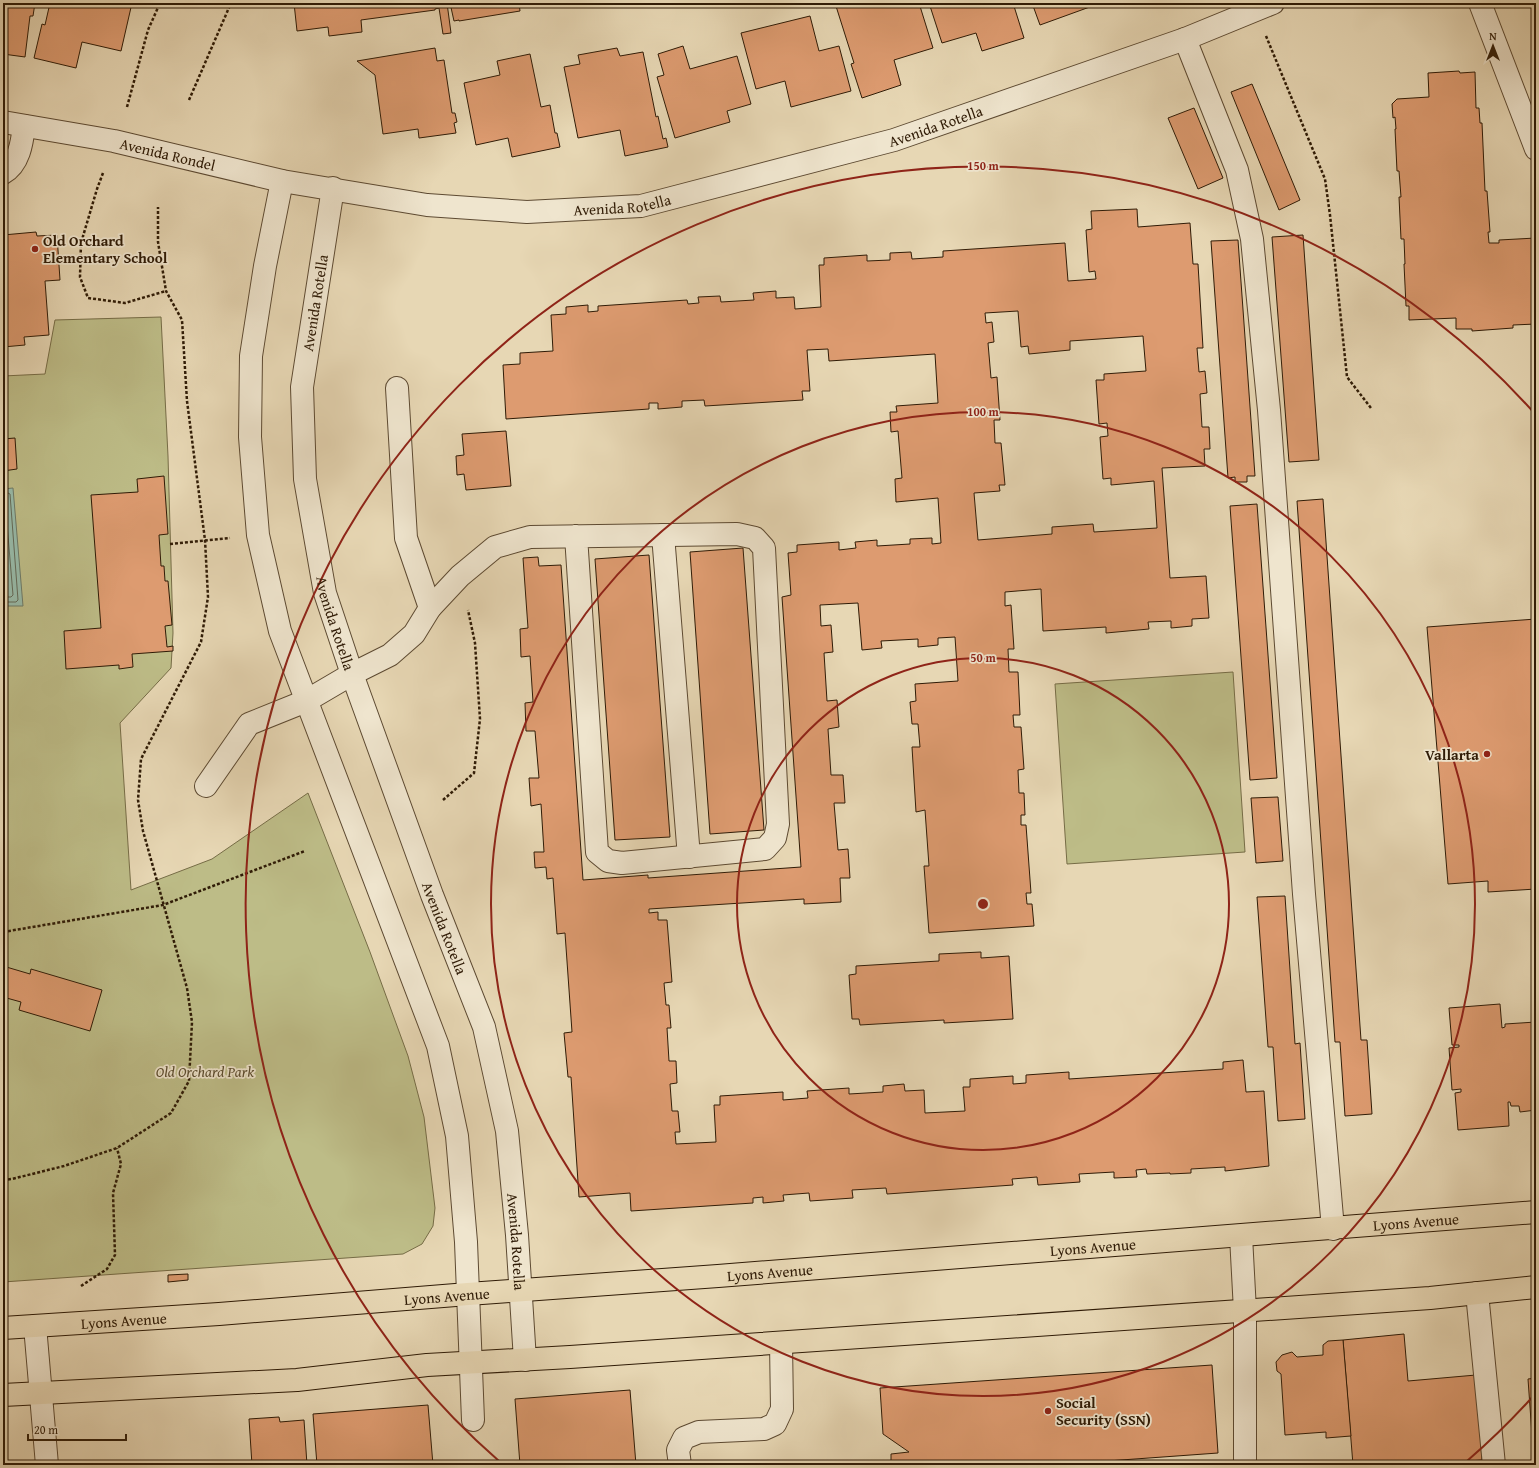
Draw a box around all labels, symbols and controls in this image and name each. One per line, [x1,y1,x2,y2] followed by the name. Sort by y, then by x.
[1473,26,1513,66] north arrow
[1489,28,1497,44] text: N
[886,100,985,151] street label: Avenida Rotella
[118,132,218,175] street label: Avenida Rondel
[967,157,1000,174] text: 150 m
[573,188,673,220] street label: Avenida Rotella
[43,230,168,268] place label: Old Orchard Elementary School
[30,244,40,254] marker: Old Orchard Elementary School
[297,253,333,353] street label: Avenida Rotella
[967,403,1000,420] text: 100 m
[312,574,360,673] street label: Avenida Rotella
[970,649,996,666] text: 50 m
[1425,744,1479,765] place label: Vallarta
[1482,749,1492,759] marker: Vallarta
[418,879,473,977] street label: Avenida Rotella
[976,897,990,911] centre of rings
[156,1061,254,1082] park label: Old Orchard Park
[502,1192,531,1291] street label: Avenida Rotella
[1372,1208,1460,1235] street label: Lyons Avenue
[1049,1233,1137,1260] street label: Lyons Avenue
[726,1258,814,1286] street label: Lyons Avenue
[403,1282,490,1310] street label: Lyons Avenue
[80,1307,167,1333] street label: Lyons Avenue
[1056,1392,1151,1430] place label: Social Security (SSN)
[1043,1406,1053,1416] marker: Social Security (SSN)
[28,1416,126,1442] scale bar
[34,1421,58,1438] text: 20 m

